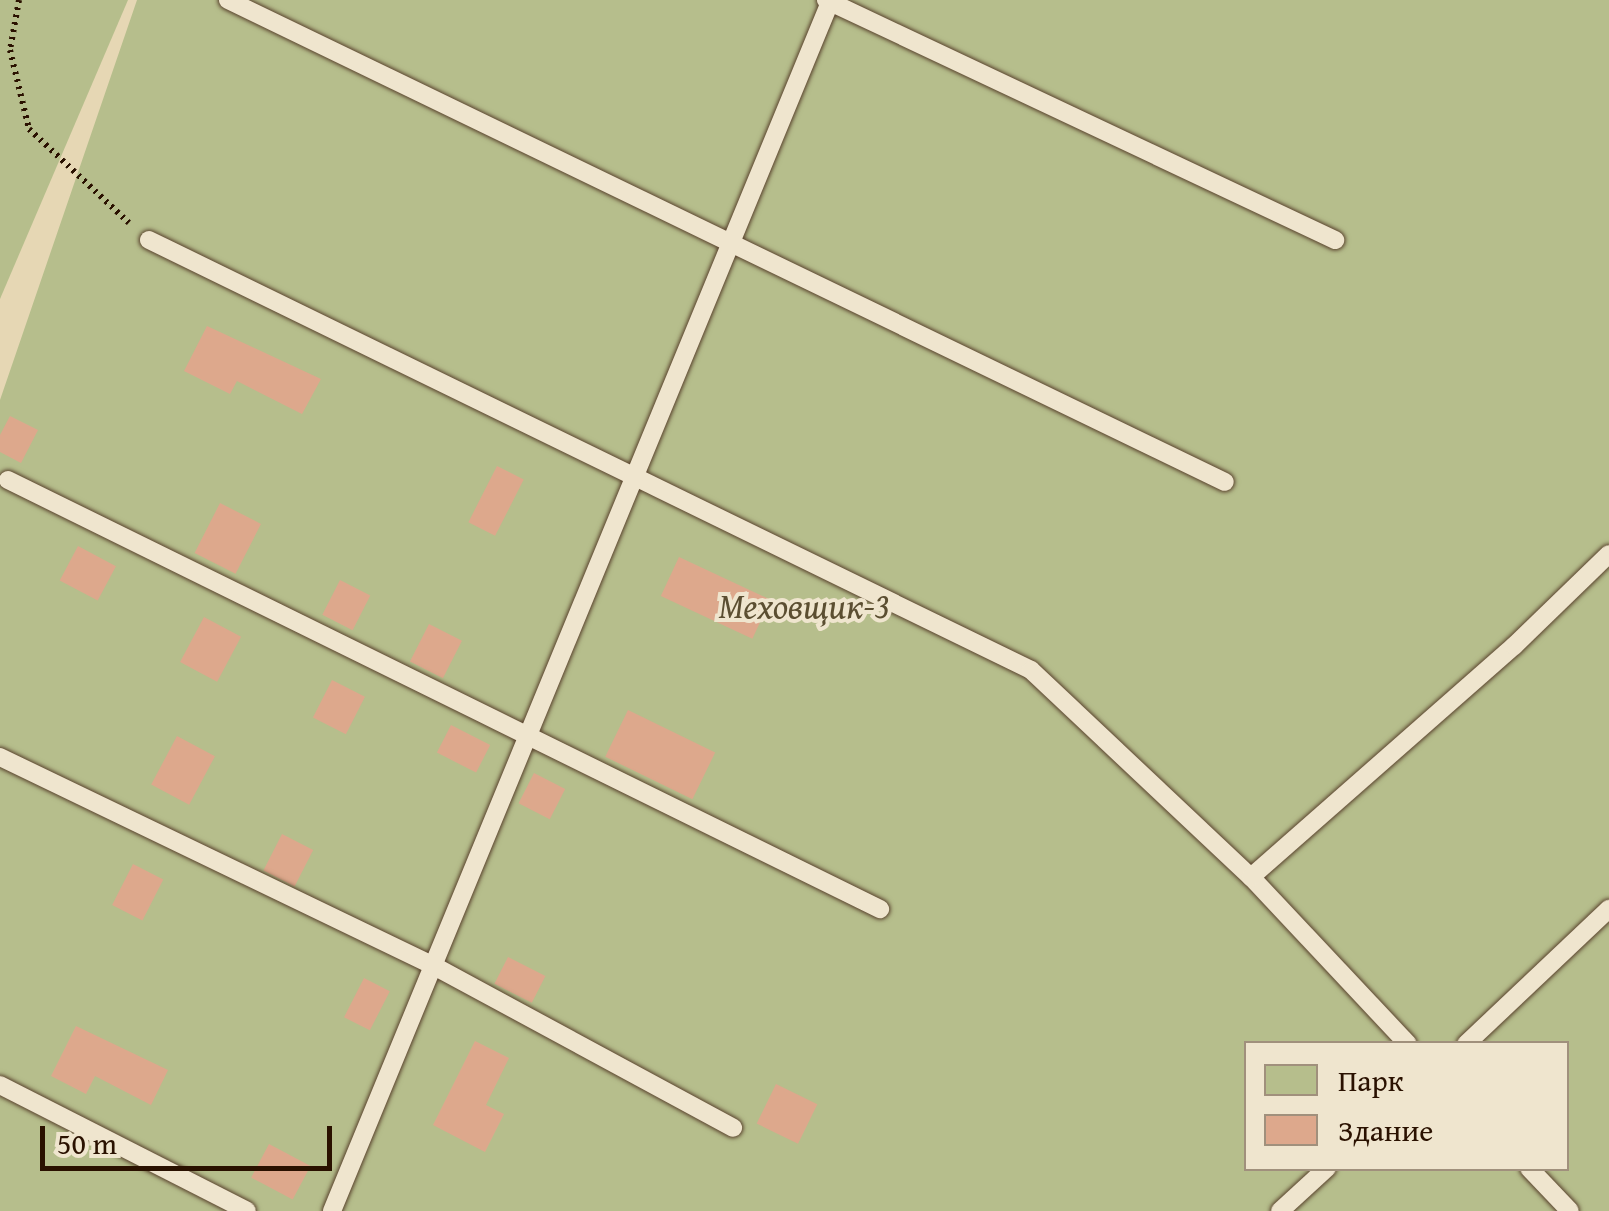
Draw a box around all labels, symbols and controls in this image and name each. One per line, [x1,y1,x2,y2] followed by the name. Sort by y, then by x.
[718,585,890,627] park label: Меховщик-3
[1244,1041,1569,1171] legend
[1338,1058,1404,1102] text: Парк
[45,1106,338,1168] scale bar
[1338,1108,1433,1152] text: Здание
[57,1121,117,1165] text: 50 m

